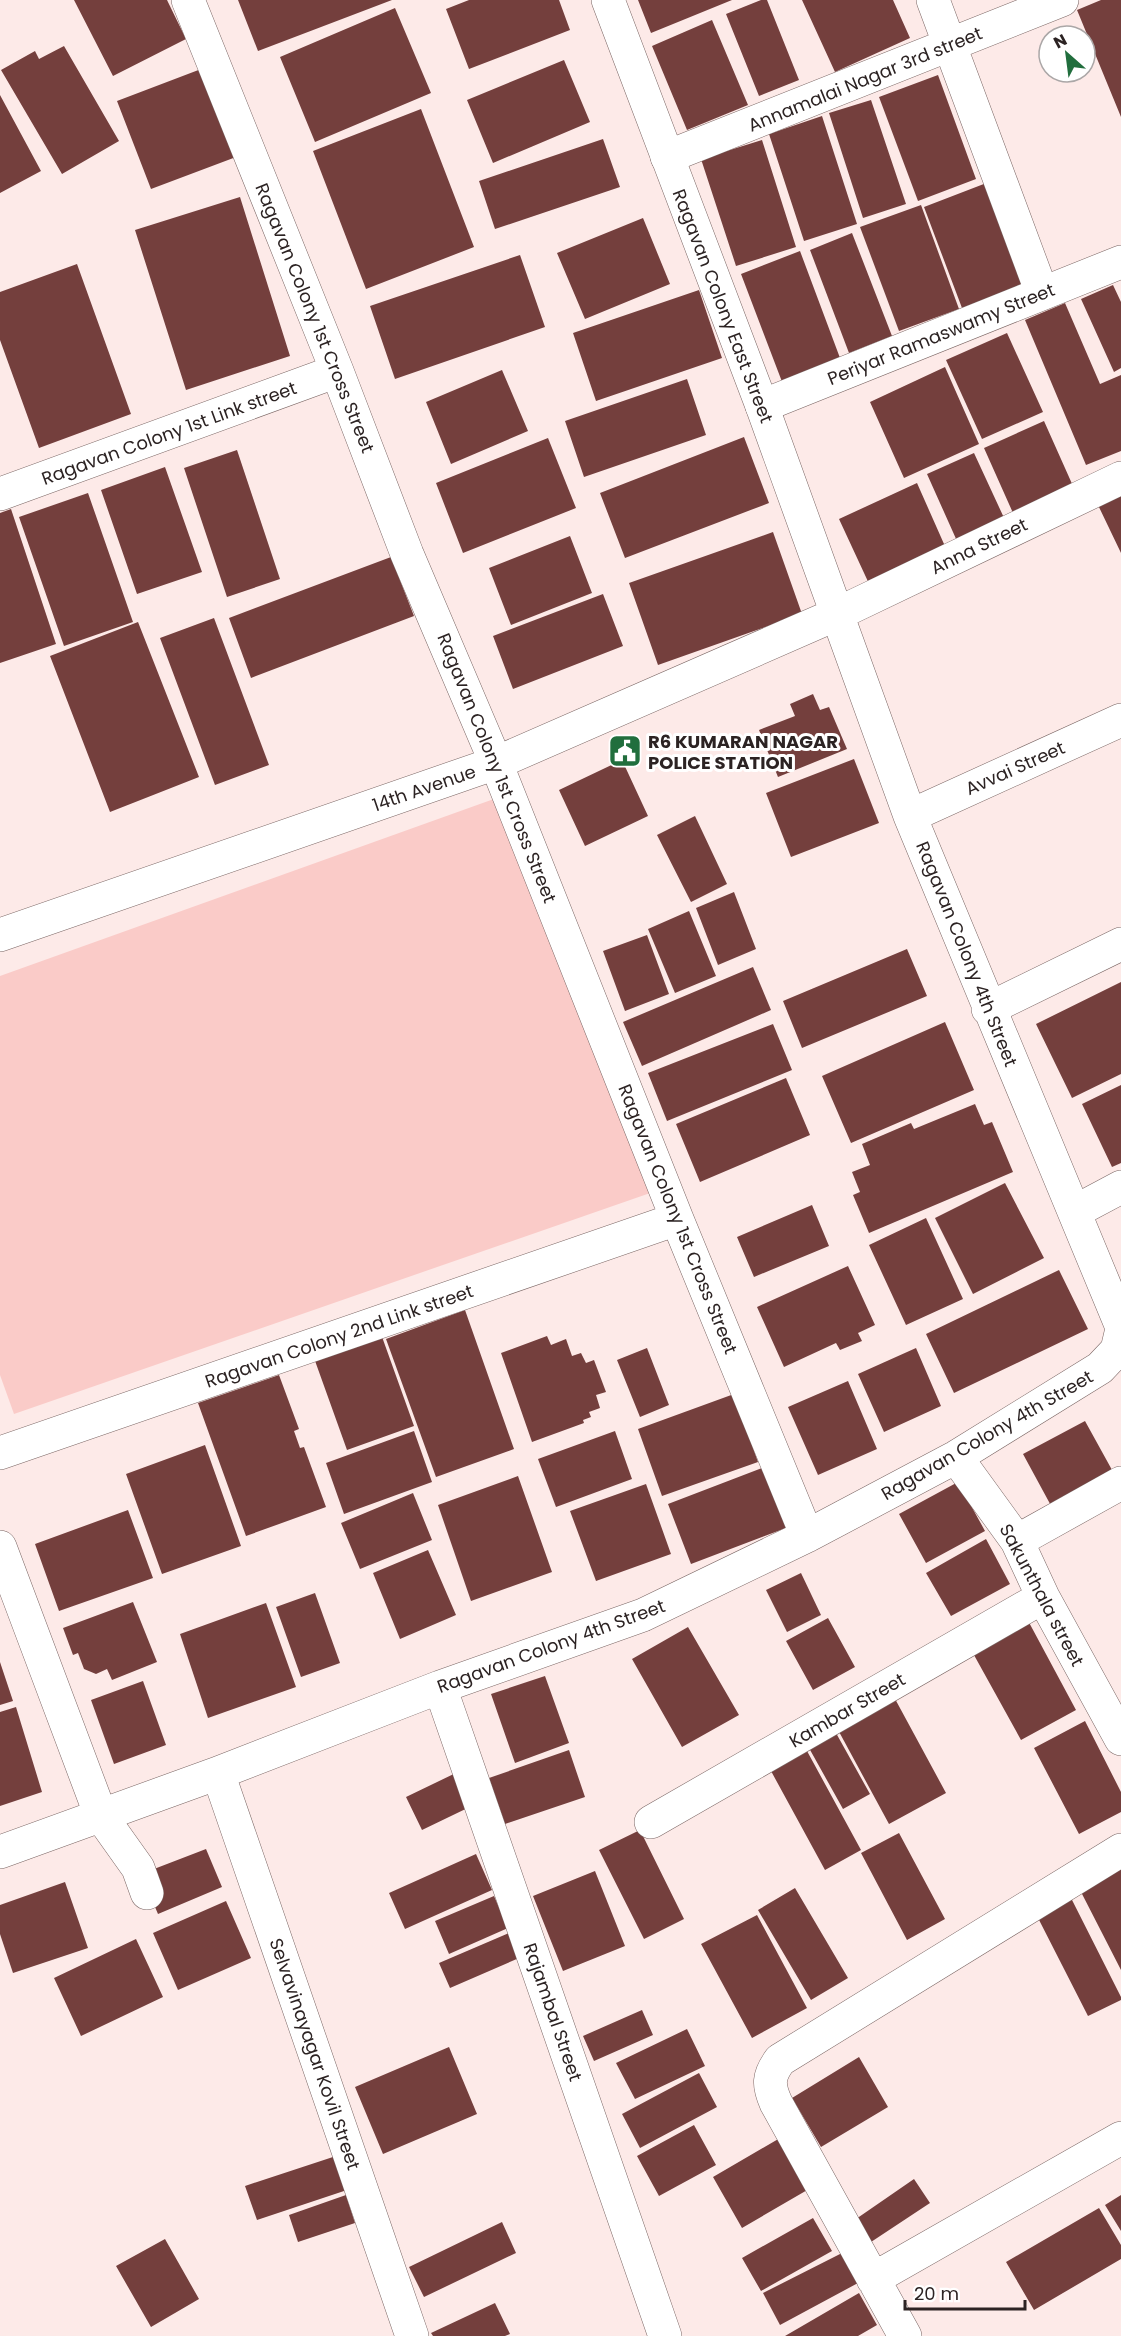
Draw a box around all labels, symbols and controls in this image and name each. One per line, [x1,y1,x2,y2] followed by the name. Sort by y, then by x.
[744,21,986,137] street label: Annamalai Nagar 3rd street
[1037,24,1097,84] north arrow
[1049,28,1071,54] text: N
[249,179,381,457] street label: Ragavan Colony 1st Cross Street
[667,185,779,427] street label: Ragavan Colony East Street
[824,277,1058,391] street label: Periyar Ramaswamy Street
[38,375,300,491] street label: Ragavan Colony 1st Link street
[926,512,1032,580] street label: Anna Street
[431,629,563,907] street label: Ragavan Colony 1st Cross Street
[648,729,838,775] place label: R6 KUMARAN NAGAR POLICE STATION
[607,733,643,769] public building icon: R6 KUMARAN NAGAR POLICE STATION
[961,735,1069,801] street label: Avvai Street
[369,759,479,817] street label: 14th Avenue
[910,838,1024,1070] street label: Ragavan Colony 4th Street
[612,1080,744,1358] street label: Ragavan Colony 1st Cross Street
[202,1278,476,1394] street label: Ragavan Colony 2nd Link street
[876,1364,1098,1506] street label: Ragavan Colony 4th Street
[994,1519,1090,1671] street label: Sakunthala street
[434,1593,668,1699] street label: Ragavan Colony 4th Street
[784,1667,910,1753] street label: Kambar Street
[264,1935,366,2173] street label: Selvavinayagar Kovil Street
[518,1940,588,2084] street label: Rajambal Street
[905,2273,1025,2311] scale bar
[914,2281,959,2306] text: 20 m

